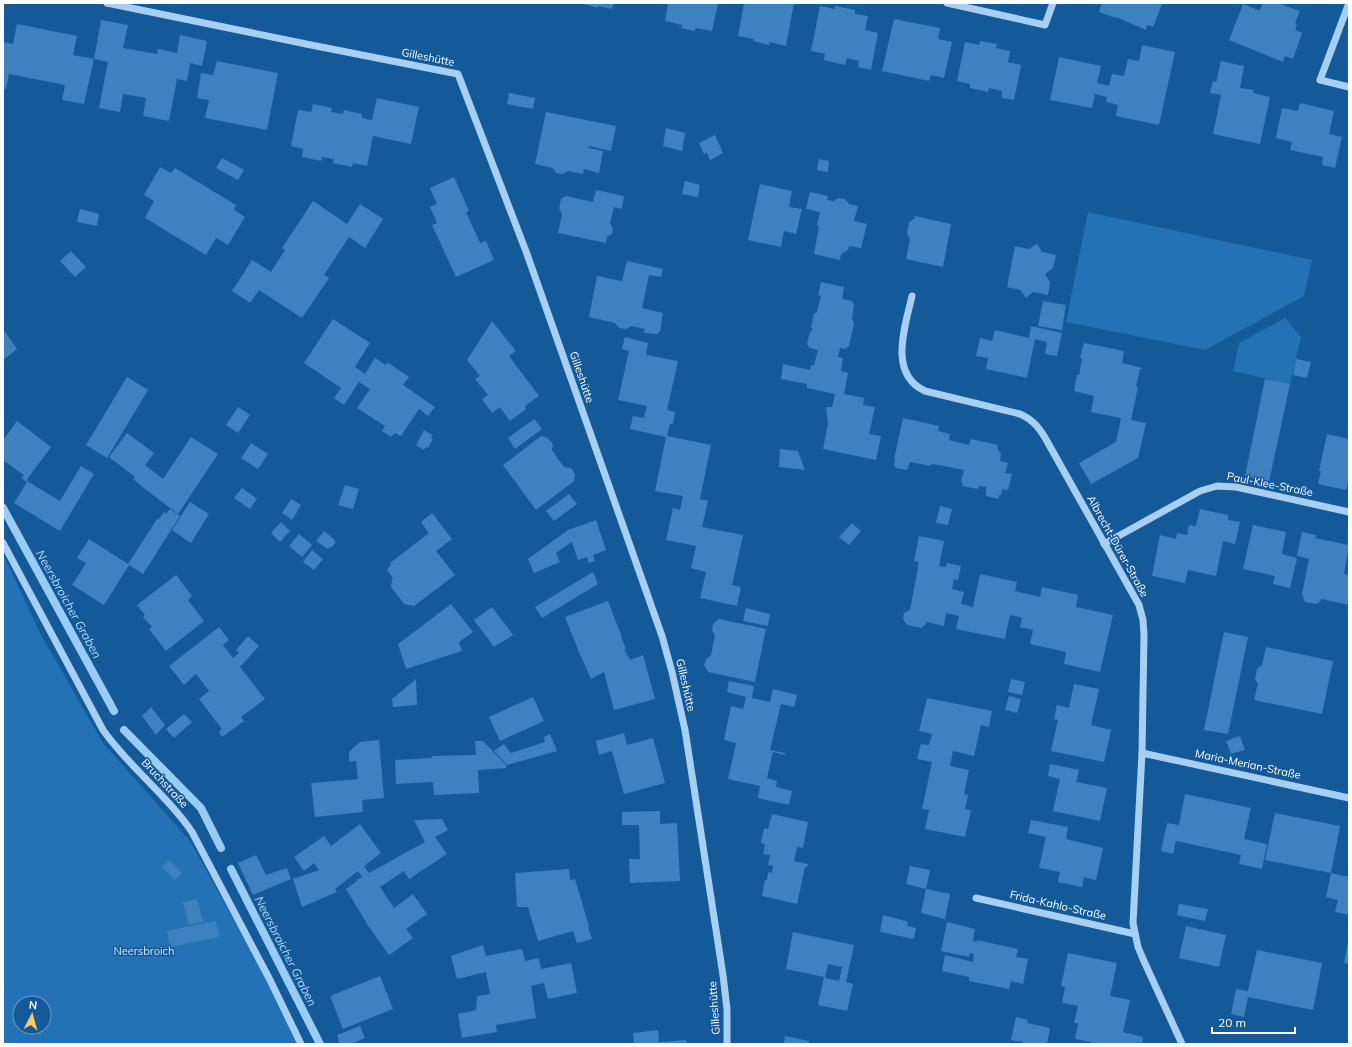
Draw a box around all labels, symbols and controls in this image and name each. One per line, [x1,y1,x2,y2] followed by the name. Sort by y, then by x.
[400,45,456,69] street label: Gilleshütte
[567,349,597,405] street label: Gilleshütte
[1226,469,1314,499] street label: Paul-Klee-Straße
[1084,493,1152,599] street label: Albrecht-Dürer-Straße
[33,547,105,661] water label: Neersbroicher Graben
[673,657,699,713] street label: Gilleshütte
[1194,746,1302,782] street label: Maria-Merian-Straße
[139,755,191,811] street label: Bruchstraße
[1009,887,1107,923] street label: Frida-Kahlo-Straße
[252,893,320,1009] water label: Neersbroicher Graben
[114,944,174,958] park label: Neersbroich
[705,981,723,1035] street label: Gilleshütte
[12,995,52,1035] north arrow
[28,998,38,1012] text: N
[1212,1009,1295,1035] scale bar
[1218,1015,1246,1030] text: 20 m

